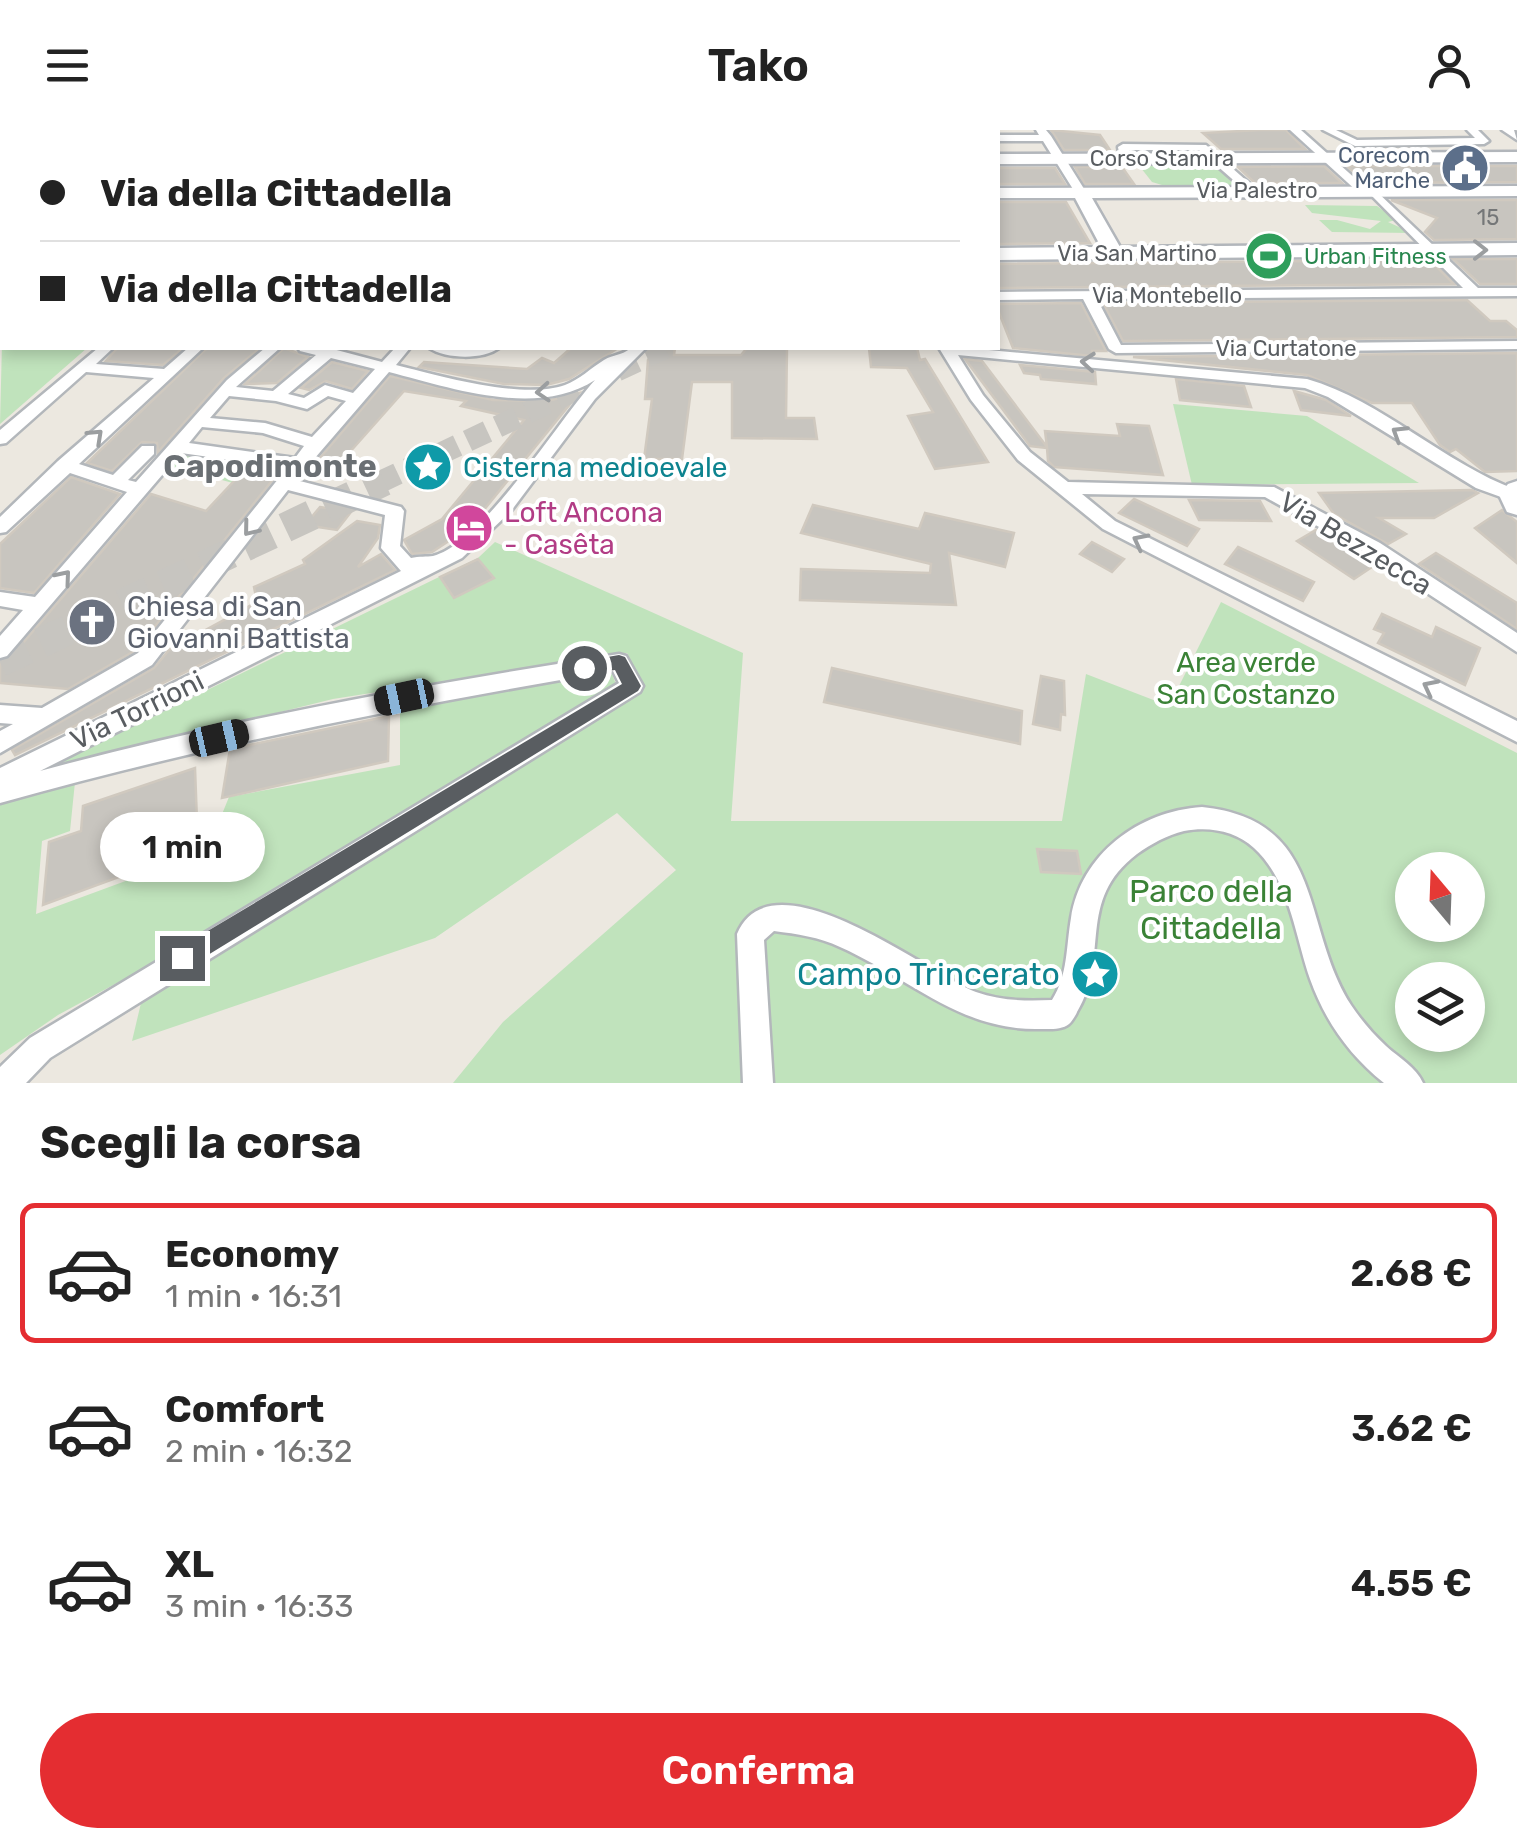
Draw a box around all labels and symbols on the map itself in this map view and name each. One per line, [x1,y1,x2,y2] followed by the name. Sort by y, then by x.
[1338,142,1430,194] place label: Corecom Marche
[1439,142,1491,194] public building icon: Corecom Marche
[1090,145,1234,172] street label: Corso Stamira
[1196,177,1318,204] street label: Via Palestro
[1477,204,1499,231] house number: 15
[1243,230,1295,282] sports icon: Urban Fitness
[1472,239,1488,260] one-way arrow
[1057,240,1217,267] street label: Via San Martino
[1304,243,1447,270] place label: Urban Fitness
[1092,282,1242,309] street label: Via Montebello
[1216,335,1356,362] street label: Via Curtatone
[1079,352,1095,374] one-way arrow
[535,381,551,402] one-way arrow
[1392,427,1410,446] one-way arrow
[84,430,103,448] one-way arrow
[402,441,454,493] place icon: Cisterna medioevale
[163,447,377,485] district label: Capodimonte
[463,451,727,484] place label: Cisterna medioevale
[1273,485,1438,602] street label: Via Bezzecca
[504,496,663,561] place label: Loft Ancona - Casêta
[443,502,495,554] hotel icon: Loft Ancona - Casêta
[244,518,262,536] one-way arrow
[1132,533,1150,553] one-way arrow
[53,570,71,588] one-way arrow
[127,590,350,655] place label: Chiesa di San Giovanni Battista
[66,596,118,648] church icon: Chiesa di San Giovanni Battista
[562,646,607,691] route start
[1156,646,1336,711] park label: Area verde San Costanzo
[65,664,209,757] street label: Via Torrioni
[372,676,436,718] car
[1423,680,1441,699] one-way arrow
[186,717,252,759] car
[100,813,264,883] callout: 1 min
[1395,852,1485,942] north arrow
[1129,872,1293,947] park label: Parco della Cittadella
[160,936,205,981] route end
[1069,948,1121,1000] place icon: Campo Trincerato
[797,955,1060,993] place label: Campo Trincerato

